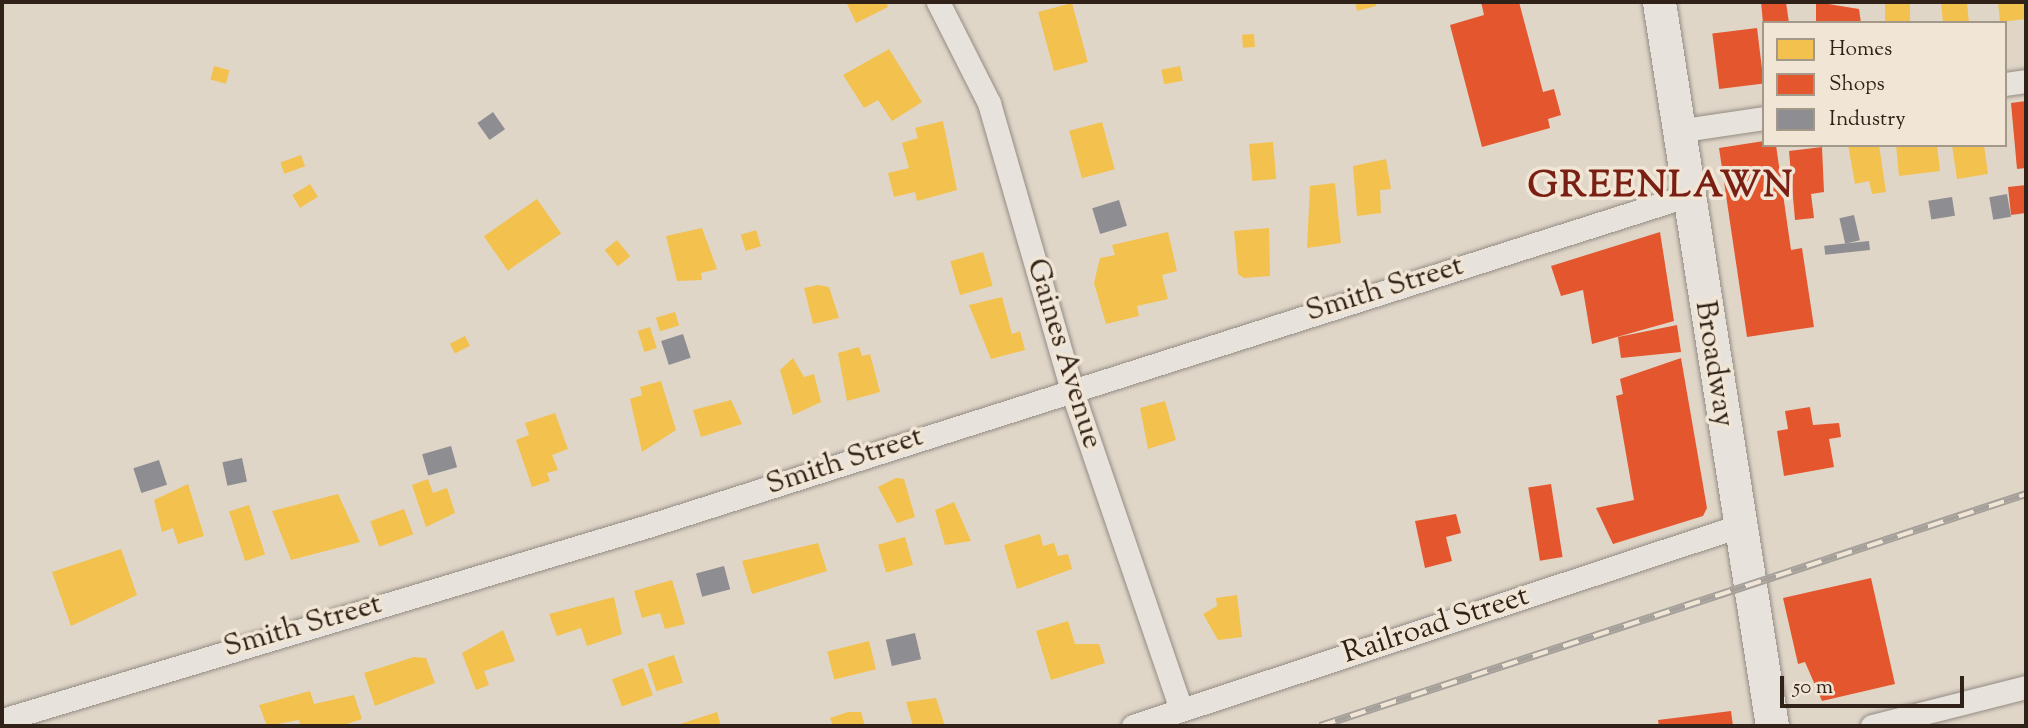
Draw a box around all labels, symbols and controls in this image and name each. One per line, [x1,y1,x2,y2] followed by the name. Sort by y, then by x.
[1762,21,2007,147] legend
[1829,35,1892,65] text: Homes
[1829,70,1885,100] text: Shops
[1829,105,1906,135] text: Industry
[1529,165,1793,209] district label: GREENLAWN
[1302,249,1468,331] street label: Smith Street
[1017,255,1109,453] street label: Gaines Avenue
[1685,298,1741,430] street label: Broadway
[762,420,928,504] street label: Smith Street
[1338,579,1534,673] street label: Railroad Street
[220,587,386,667] street label: Smith Street
[1783,662,1967,706] scale bar
[1793,673,1833,703] text: 50 m

